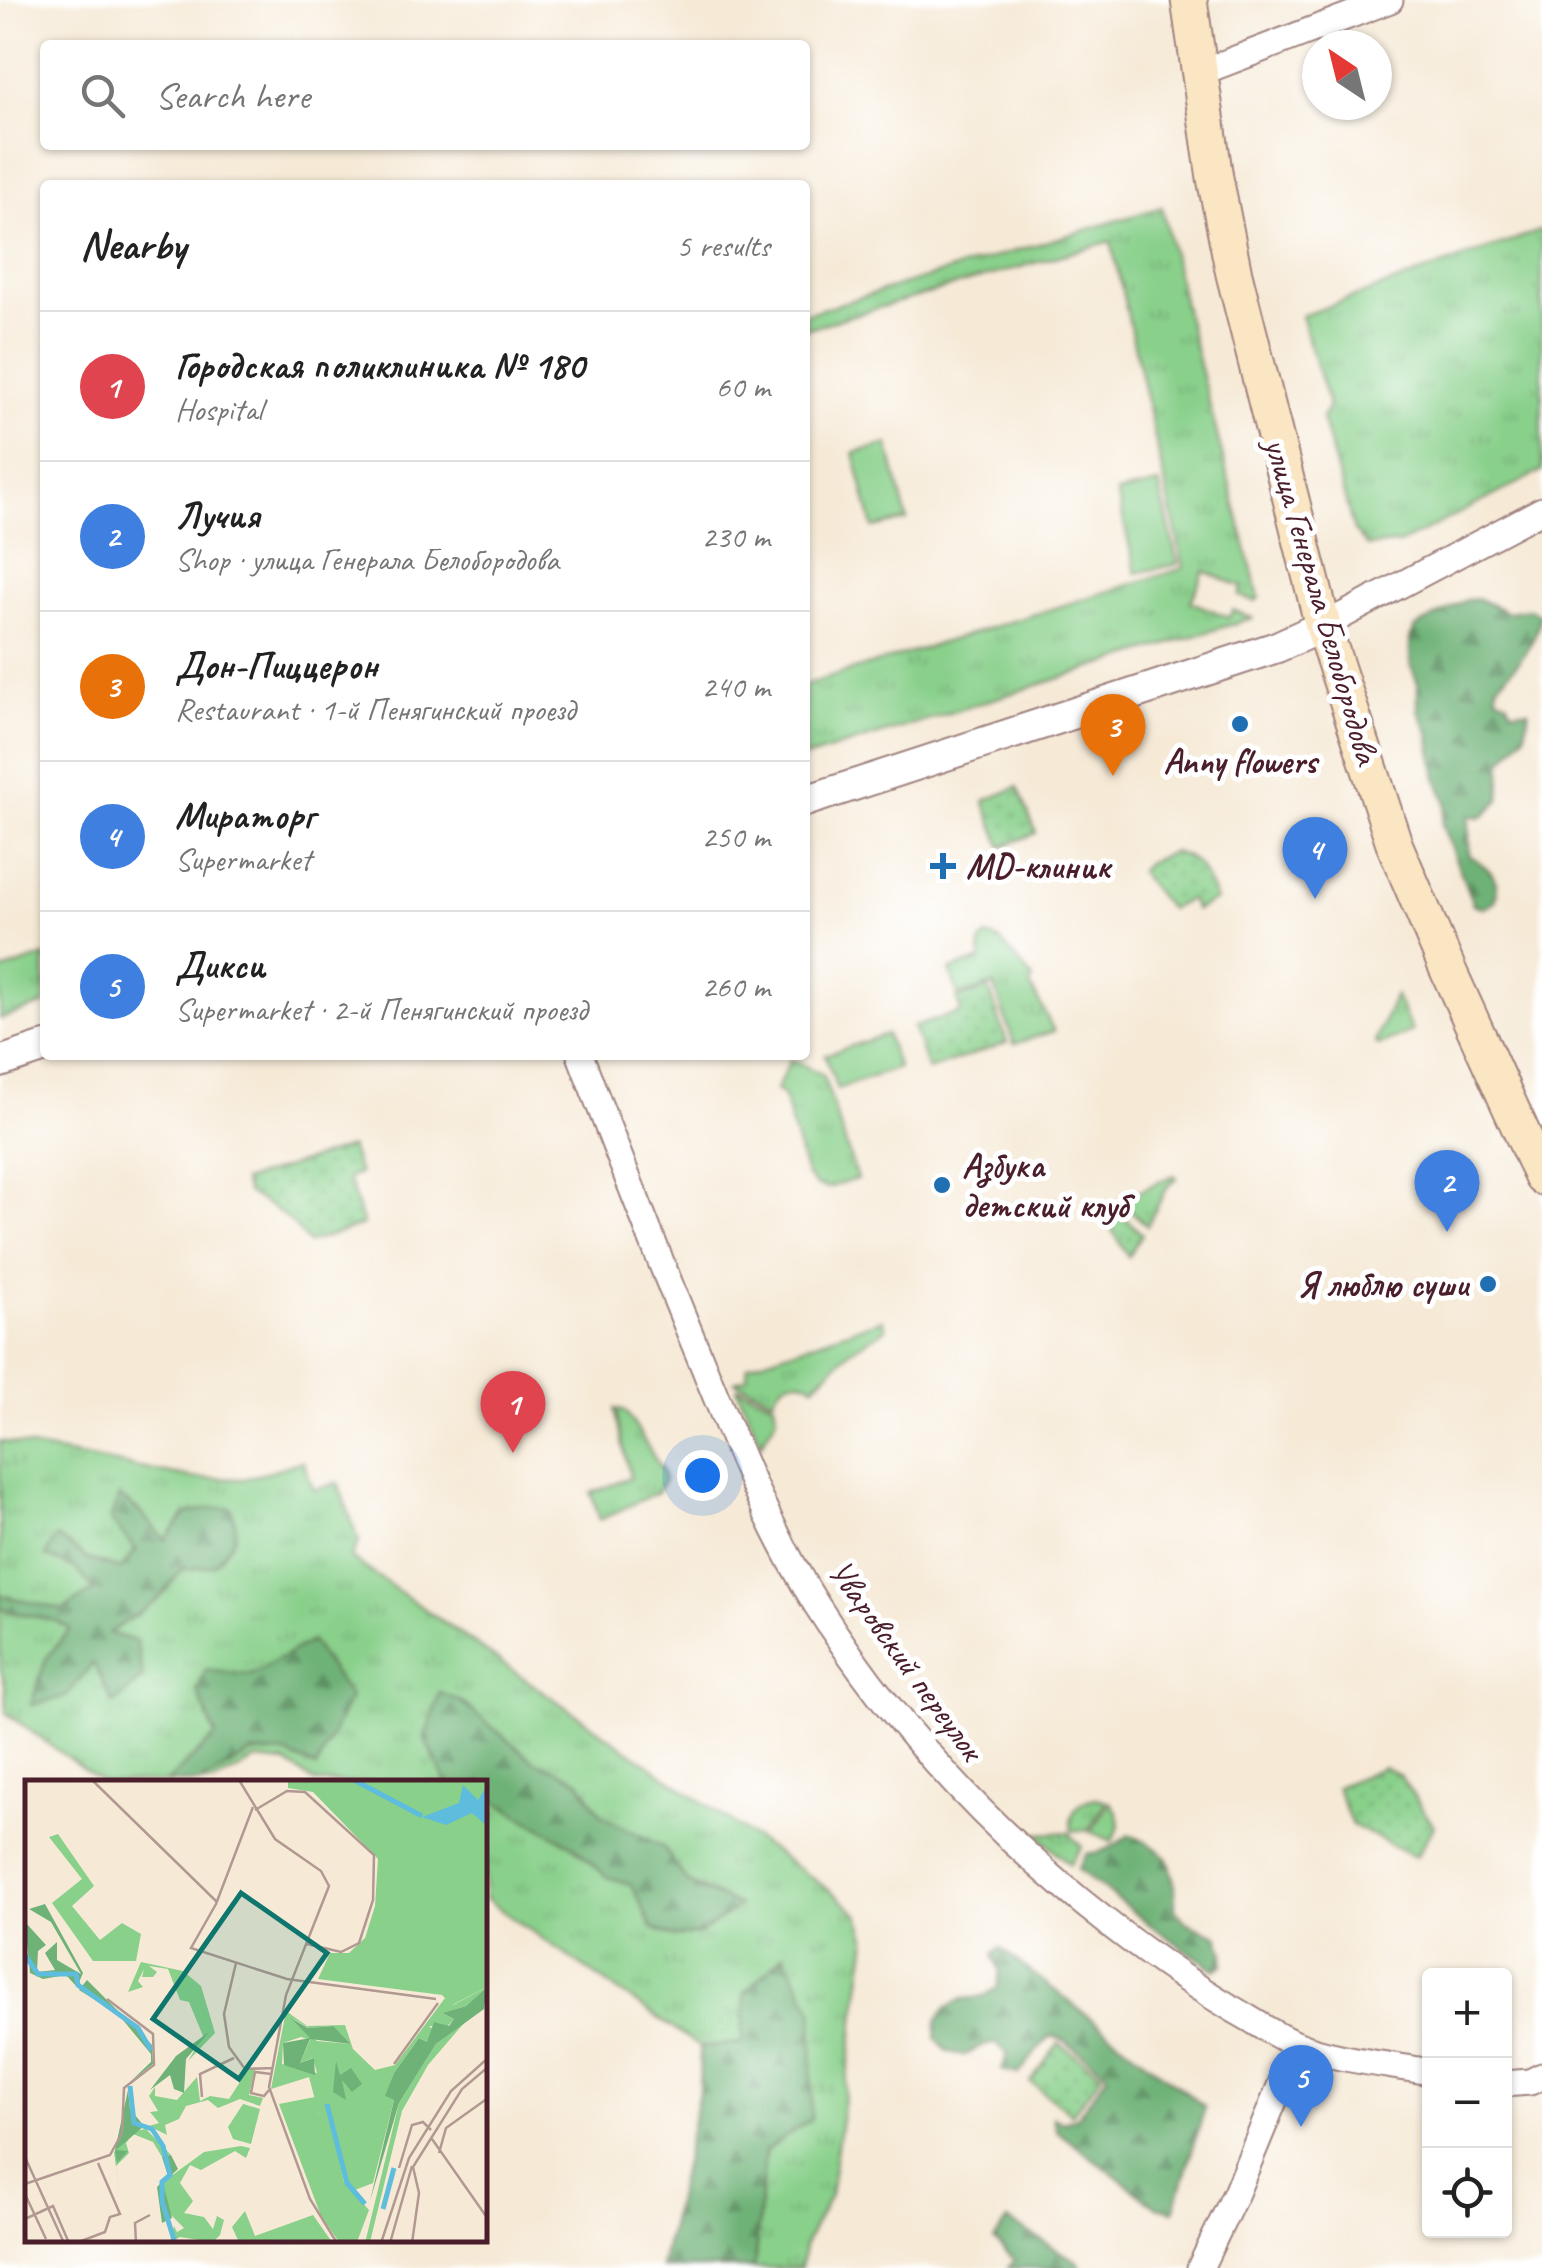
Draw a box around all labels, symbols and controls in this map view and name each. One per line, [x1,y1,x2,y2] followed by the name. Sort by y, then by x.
[1302,30,1392,120] north arrow
[40,40,810,150] search box
[75,68,130,123] icon: search
[155,72,310,119] text: Search here
[80,219,186,272] text: Nearby
[676,225,770,266] text: 5 results
[175,342,584,389] text: Городская поликлиника № 180
[105,366,120,407] text: 1
[716,366,770,407] text: 60 m
[175,389,262,430] text: Hospital
[1253,431,1391,772] street label: улица Генерала Белобородова
[175,492,260,539] text: Лучия
[105,516,120,557] text: 2
[701,516,770,557] text: 230 m
[175,539,559,580] text: Shop · улица Генерала Белобородова
[175,642,378,689] text: Дон-Пиццерон
[105,666,120,707] text: 3
[701,666,770,707] text: 240 m
[175,689,575,730] text: Restaurant · 1-й Пенягинский проезд
[1080,694,1146,776] pin: 3
[1229,713,1251,735] marker: Anny flowers
[1163,739,1320,784] place label: Anny flowers
[175,792,315,839] text: Мираторг
[105,816,120,857] text: 4
[701,816,770,857] text: 250 m
[1282,816,1348,899] pin: 4
[175,839,311,880] text: Supermarket
[966,844,1113,889] place label: MD-клиник
[930,853,956,879] marker: MD-клиник
[175,942,265,989] text: Дикси
[106,966,119,1007] text: 5
[701,966,770,1007] text: 260 m
[175,989,587,1030] text: Supermarket · 2-й Пенягинский проезд
[962,1143,1135,1228] place label: Азбука детский клуб
[1414,1150,1480,1232] pin: 2
[931,1174,953,1196] marker: Азбука детский клуб
[1297,1262,1471,1307] place label: Я люблю суши
[1477,1273,1499,1295] marker: Я люблю суши
[480,1370,546,1453] pin: 1
[677,1450,728,1501] your location
[818,1551,996,1772] street label: Уваровский переулок
[25,1780,488,2243] inset map
[1422,1968,1512,2238] map controls
[1422,1968,1512,2058] button: +
[1268,2044,1334,2127] pin: 5
[1422,2058,1512,2148] button: −
[1422,2148,1512,2238] button: locate

